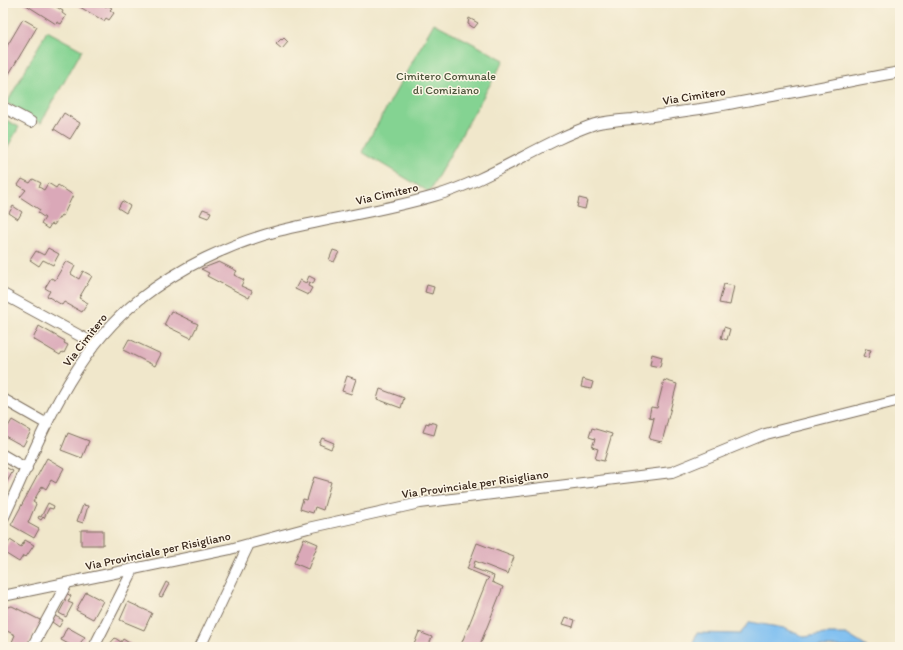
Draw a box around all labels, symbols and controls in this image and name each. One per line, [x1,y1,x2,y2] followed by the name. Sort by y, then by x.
[396,69,496,97] park label: Cimitero Comunale di Comiziano
[661,84,727,108] street label: Via Cimitero
[354,180,420,208] street label: Via Cimitero
[60,311,110,369] street label: Via Cimitero
[401,467,549,501] street label: Via Provinciale per Risigliano
[84,529,232,573] street label: Via Provinciale per Risigliano

